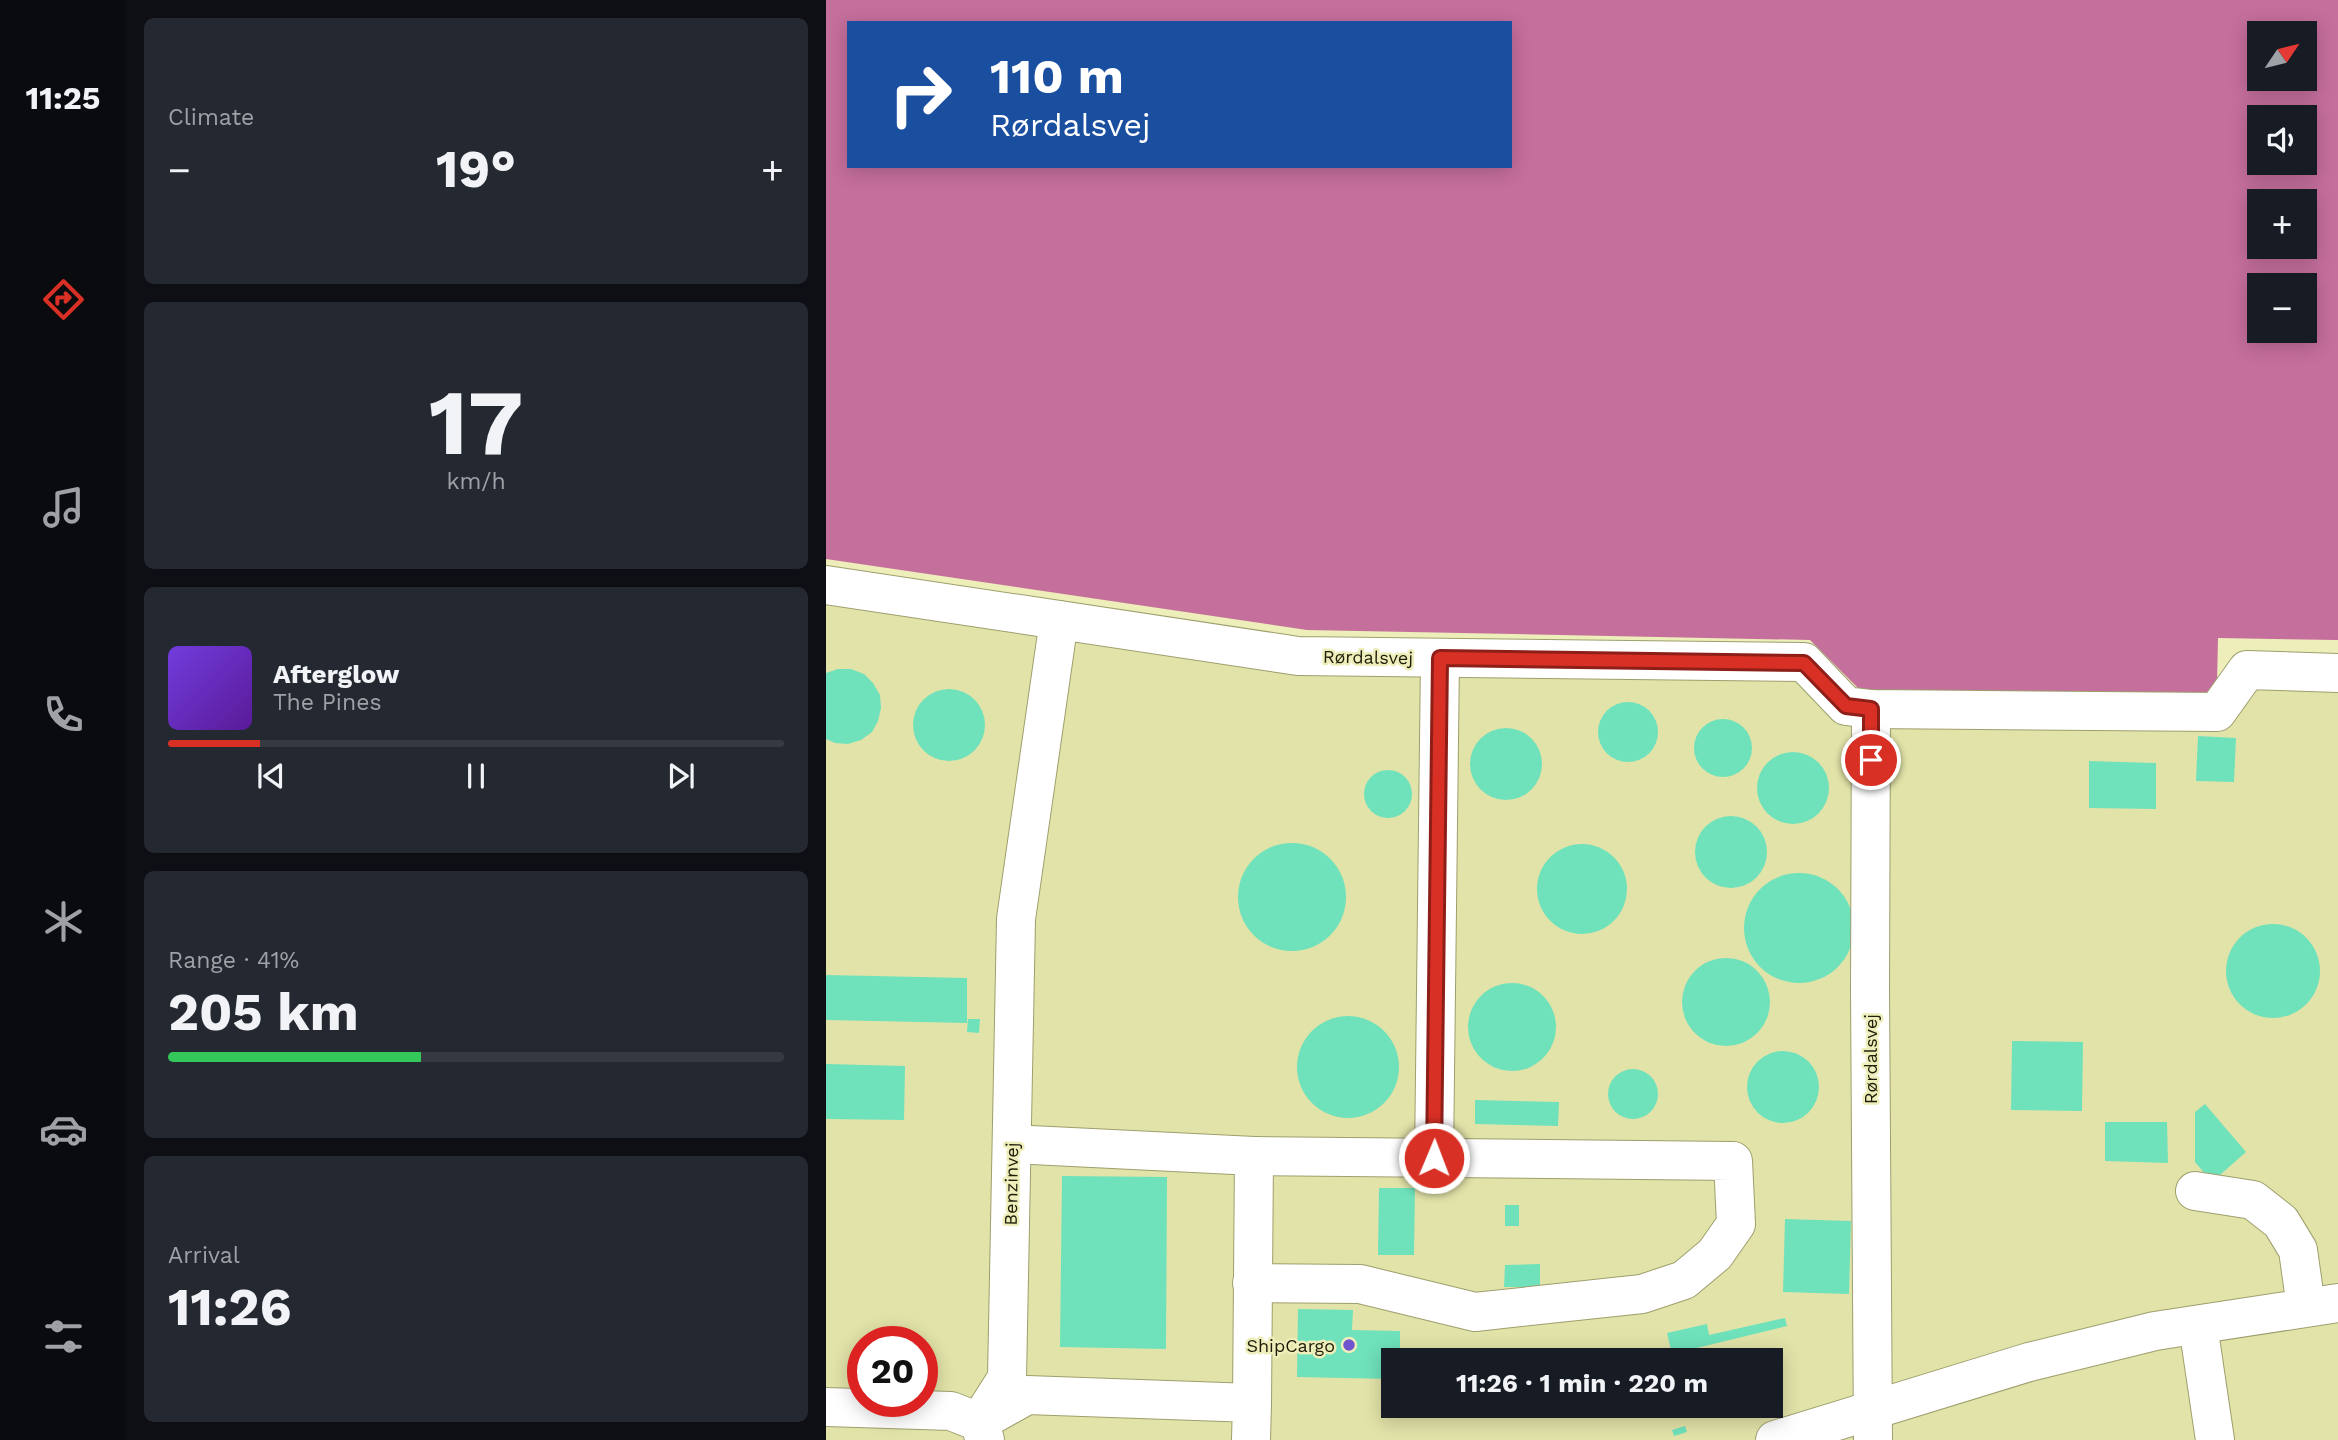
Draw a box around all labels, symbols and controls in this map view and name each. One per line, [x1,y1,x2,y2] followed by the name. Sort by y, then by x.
[2247,21,2317,91] north arrow
[2247,21,2317,343] map controls
[990,47,1124,105] text: 110 m
[875,49,966,140] icon: right
[26,79,100,117] text: 11:25
[168,104,254,131] text: Climate
[2247,105,2317,175] button: sound
[990,106,1151,144] text: Rørdalsvej
[436,139,516,200] text: 19°
[168,148,191,192] text: −
[761,148,784,192] text: +
[2247,189,2317,259] button: +
[2247,273,2317,343] button: −
[39,275,88,324] icon: directions
[429,369,523,476] text: 17
[446,468,506,495] text: km/h
[39,483,88,532] icon: music
[1323,646,1413,668] street label: Rørdalsvej
[273,659,399,689] text: Afterglow
[273,689,382,716] text: The Pines
[39,690,88,739] icon: phone
[1841,730,1901,790] pin
[1852,741,1890,779] icon: arrive
[252,757,290,795] icon: previous
[457,757,495,795] icon: pause
[662,757,700,795] icon: next
[39,897,88,946] icon: climate
[168,947,299,974] text: Range · 41%
[168,982,359,1043] text: 205 km
[1860,1014,1881,1104] street label: Rørdalsvej
[39,1105,88,1154] icon: car
[1397,1121,1471,1195] position arrow
[1000,1142,1022,1226] street label: Benzinvej
[168,1242,240,1269] text: Arrival
[168,1277,292,1338] text: 11:26
[39,1312,88,1361] icon: filters
[847,1326,938,1417] speed limit sign: 20
[1246,1335,1335,1356] place label: ShipCargo
[1341,1337,1357,1353] marker: ShipCargo
[1456,1368,1708,1398] text: 11:26 · 1 min · 220 m

